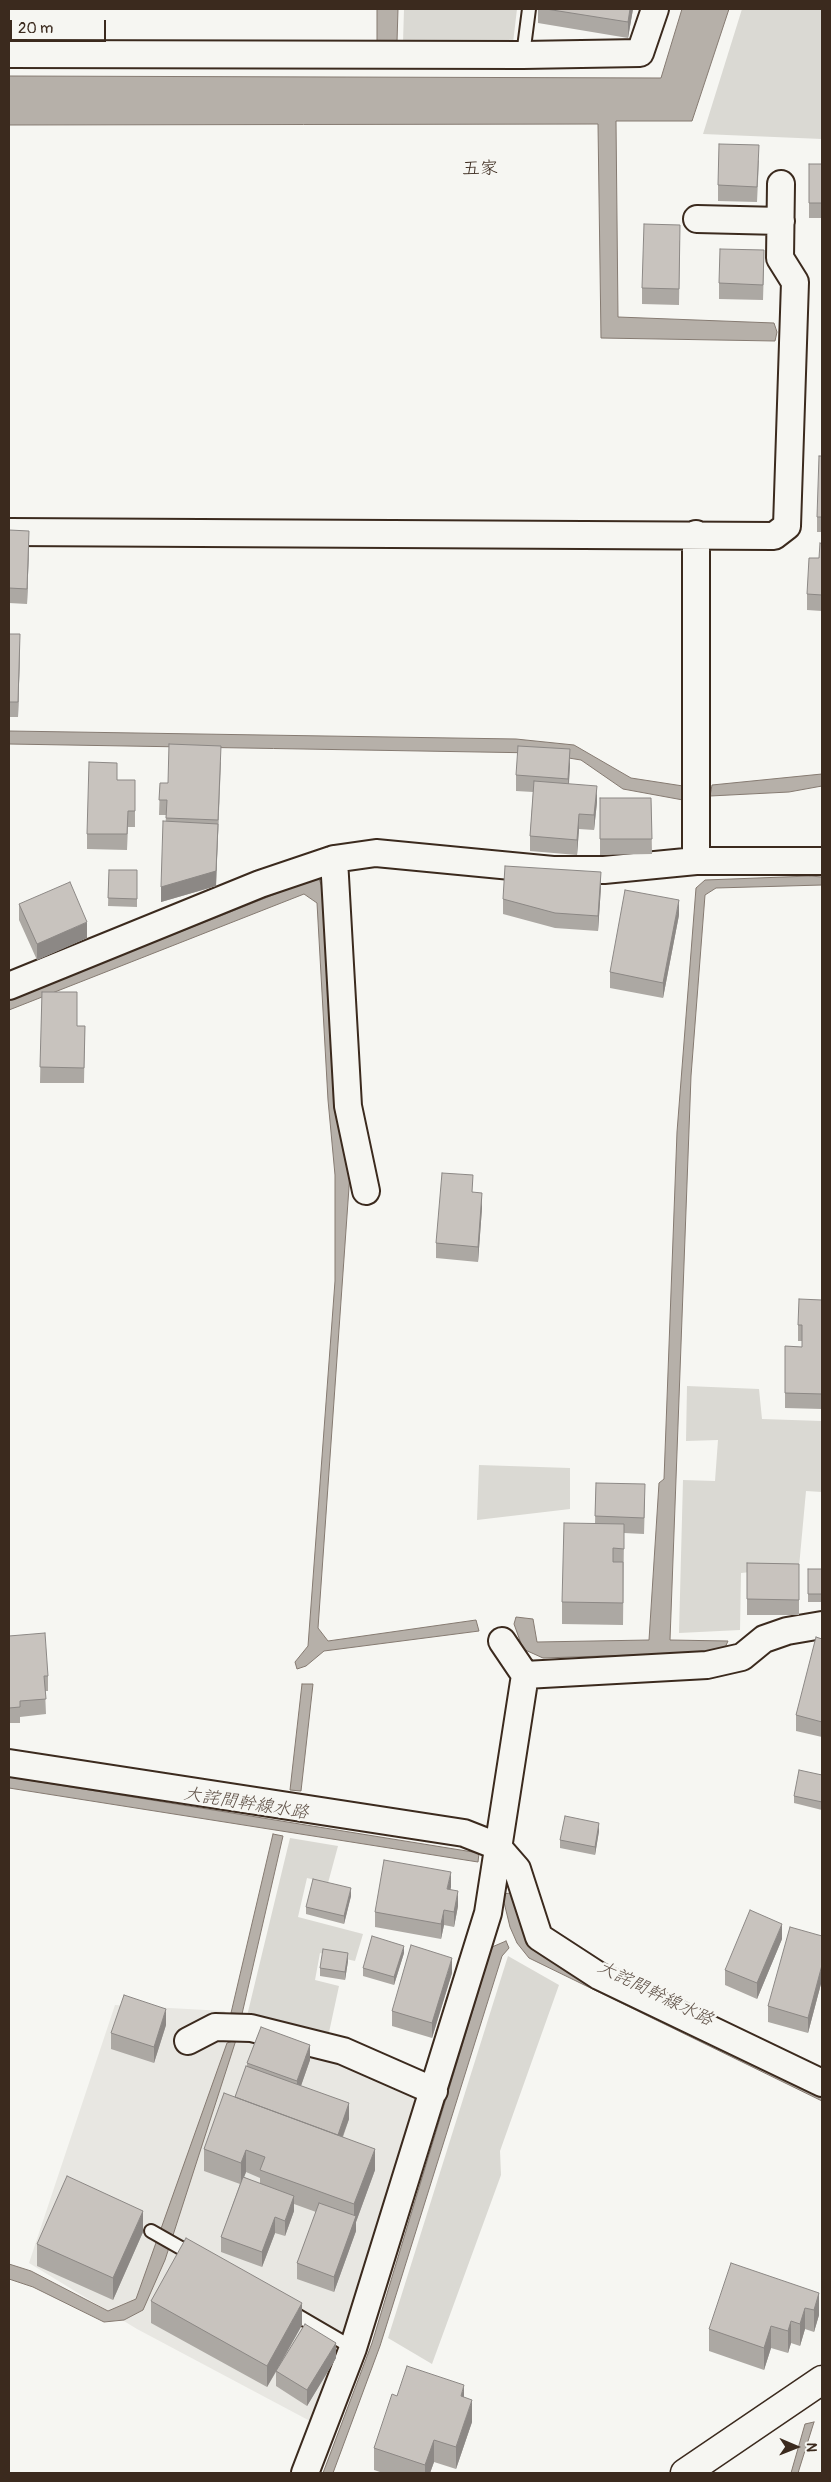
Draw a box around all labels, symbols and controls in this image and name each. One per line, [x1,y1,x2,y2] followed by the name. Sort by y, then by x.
[12,10,109,42] scale bar
[18,19,53,38] text: 20 m
[462,158,498,180] district label: 五家
[182,1783,310,1825] water label: 大詫間幹線水路
[594,1957,716,2031] water label: 大詫間幹線水路
[771,2422,821,2472] north arrow
[803,2442,820,2452] text: N

